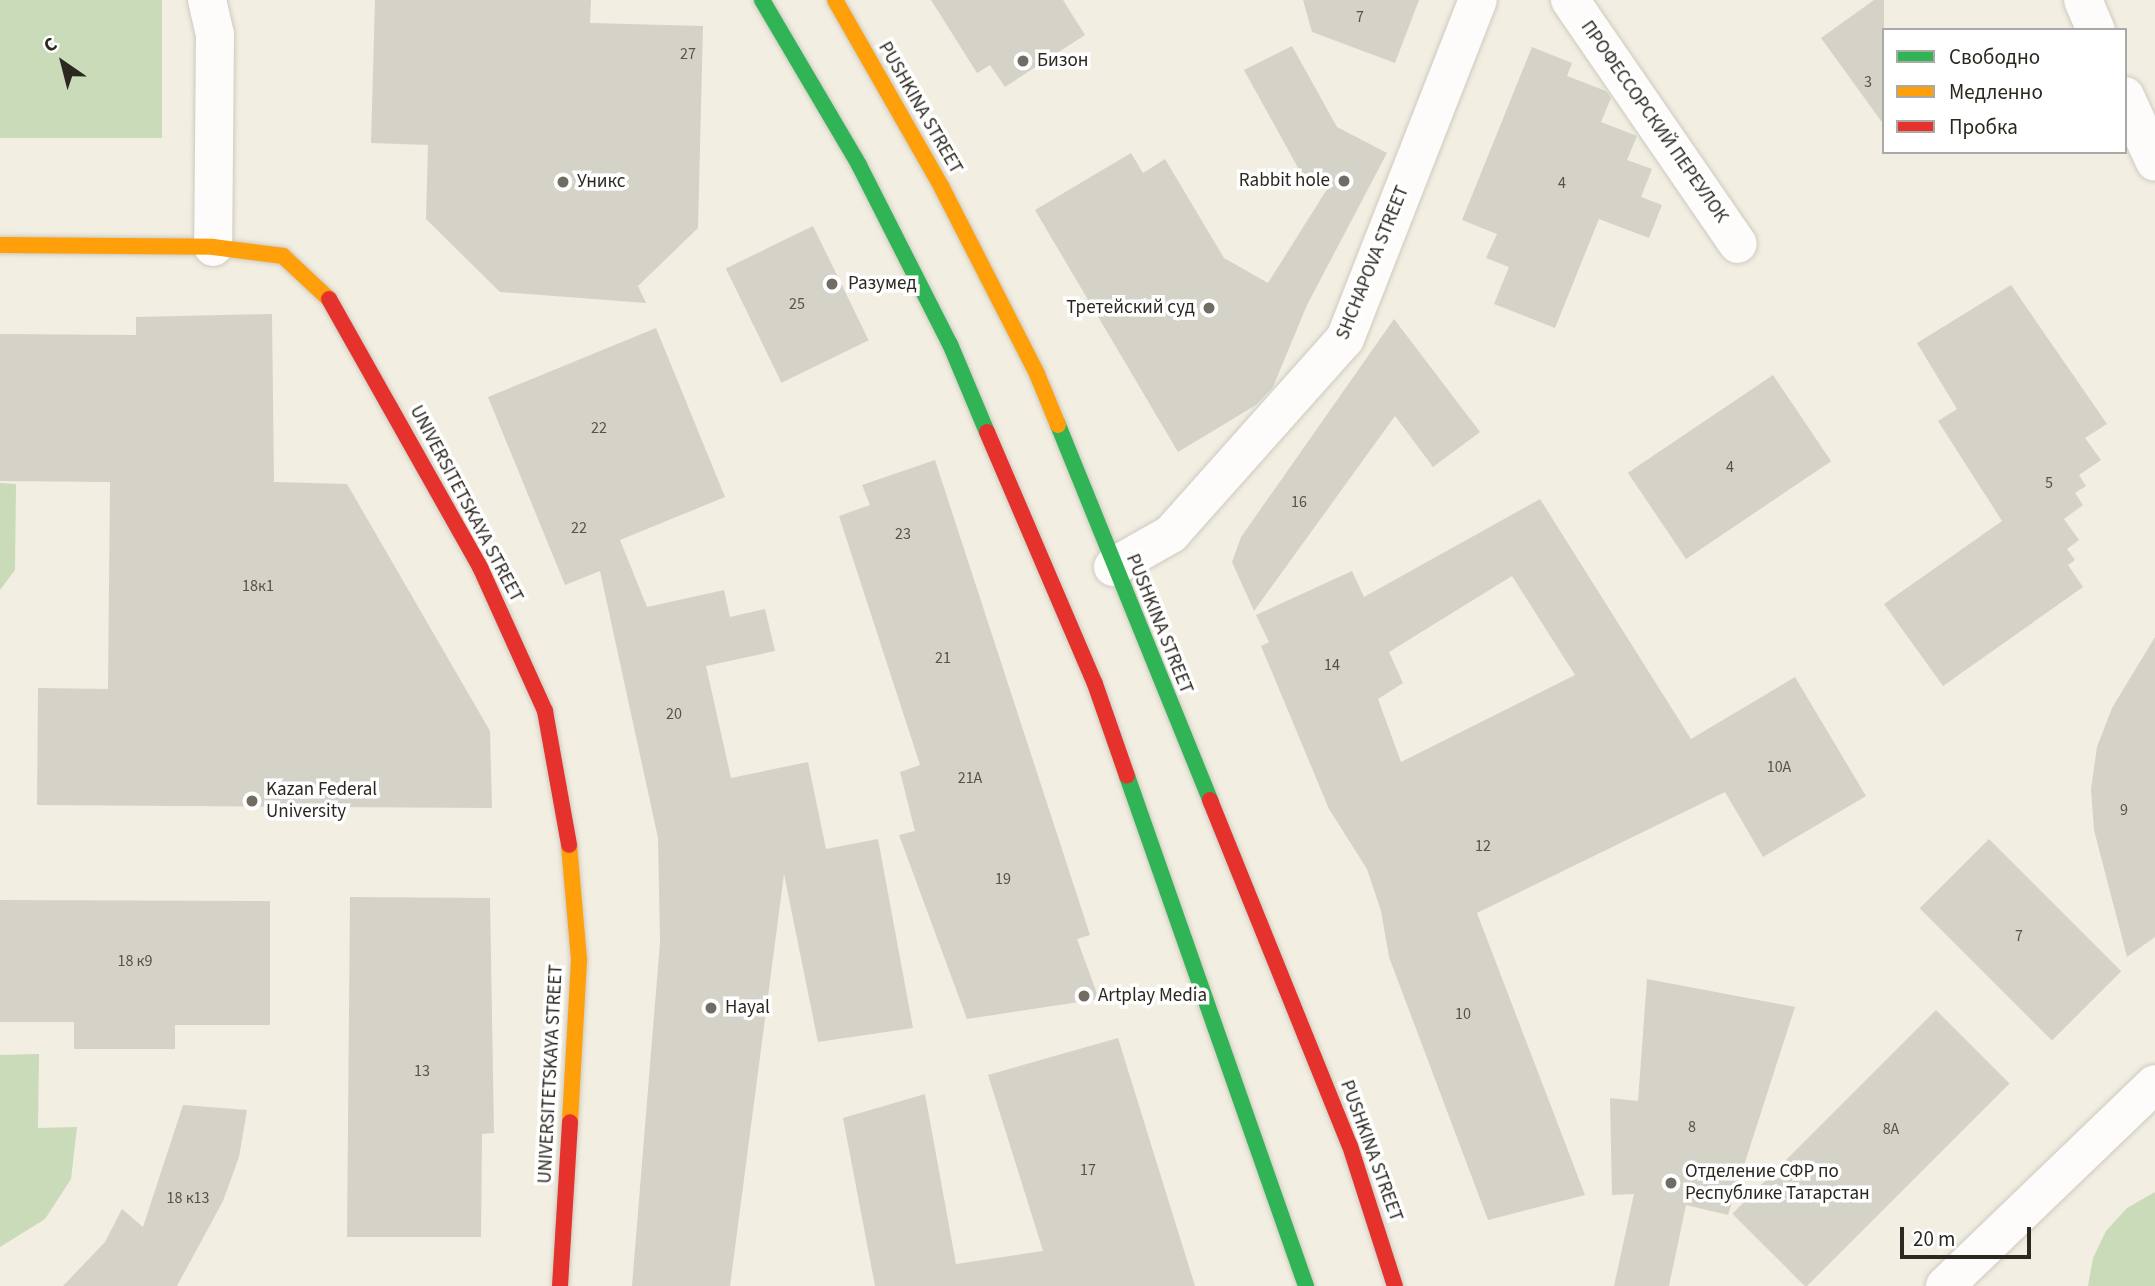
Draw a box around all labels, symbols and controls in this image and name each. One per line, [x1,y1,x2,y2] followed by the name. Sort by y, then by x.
[1356,7,1364,27] house number: 7
[1575,17,1733,227] street label: ПРОФЕССОРСКИЙ ПЕРЕУЛОК
[28,28,98,98] north arrow
[1882,28,2127,154] legend
[38,31,63,60] text: С
[873,38,967,178] street label: PUSHKINA STREET
[1949,42,2040,72] text: Свободно
[680,44,696,64] house number: 27
[1037,50,1088,72] place label: Бизон
[1015,53,1031,69] marker: Бизон
[1864,72,1872,92] house number: 3
[1949,77,2043,107] text: Медленно
[1949,112,2018,142] text: Пробка
[1239,170,1330,192] place label: Rabbit hole
[577,171,625,193] place label: Уникс
[1336,173,1352,189] marker: Rabbit hole
[1558,173,1566,193] house number: 4
[555,174,571,190] marker: Уникс
[1332,183,1414,343] street label: SHCHAPOVA STREET
[848,273,917,295] place label: Разумед
[822,274,842,294] marker: Разумед
[789,294,805,314] house number: 25
[1066,297,1195,319] place label: Третейский суд
[1201,300,1217,316] marker: Третейский суд
[404,402,528,606] street label: UNIVERSITETSKAYA STREET
[591,418,607,438] house number: 22
[1726,457,1734,477] house number: 4
[2045,473,2053,493] house number: 5
[1291,492,1307,512] house number: 16
[571,518,587,538] house number: 22
[895,524,911,544] house number: 23
[1121,551,1197,697] street label: PUSHKINA STREET
[242,576,274,596] house number: 18к1
[935,648,951,668] house number: 21
[1324,655,1340,675] house number: 14
[666,704,682,724] house number: 20
[1767,757,1791,777] house number: 10А
[958,768,982,788] house number: 21А
[266,779,377,823] place label: Kazan Federal University
[244,793,260,809] marker: Kazan Federal University
[2120,800,2128,820] house number: 9
[1475,836,1491,856] house number: 12
[995,869,1011,889] house number: 19
[2015,926,2023,946] house number: 7
[118,951,152,971] house number: 18 к9
[534,964,568,1184] street label: UNIVERSITETSKAYA STREET
[1098,985,1207,1007] place label: Artplay Media
[1076,988,1092,1004] marker: Artplay Media
[725,997,770,1019] place label: Hayal
[703,1000,719,1016] marker: Hayal
[1455,1004,1471,1024] house number: 10
[414,1061,430,1081] house number: 13
[1335,1077,1407,1225] street label: PUSHKINA STREET
[1688,1117,1696,1137] house number: 8
[1883,1119,1899,1139] house number: 8А
[1080,1160,1096,1180] house number: 17
[1685,1161,1870,1205] place label: Отделение СФР по Республике Татарстан
[1663,1175,1679,1191] marker: Отделение СФР по Республике Татарстан
[167,1188,209,1208] house number: 18 к13
[1903,1212,2034,1256] scale bar
[1913,1224,1955,1254] text: 20 m

